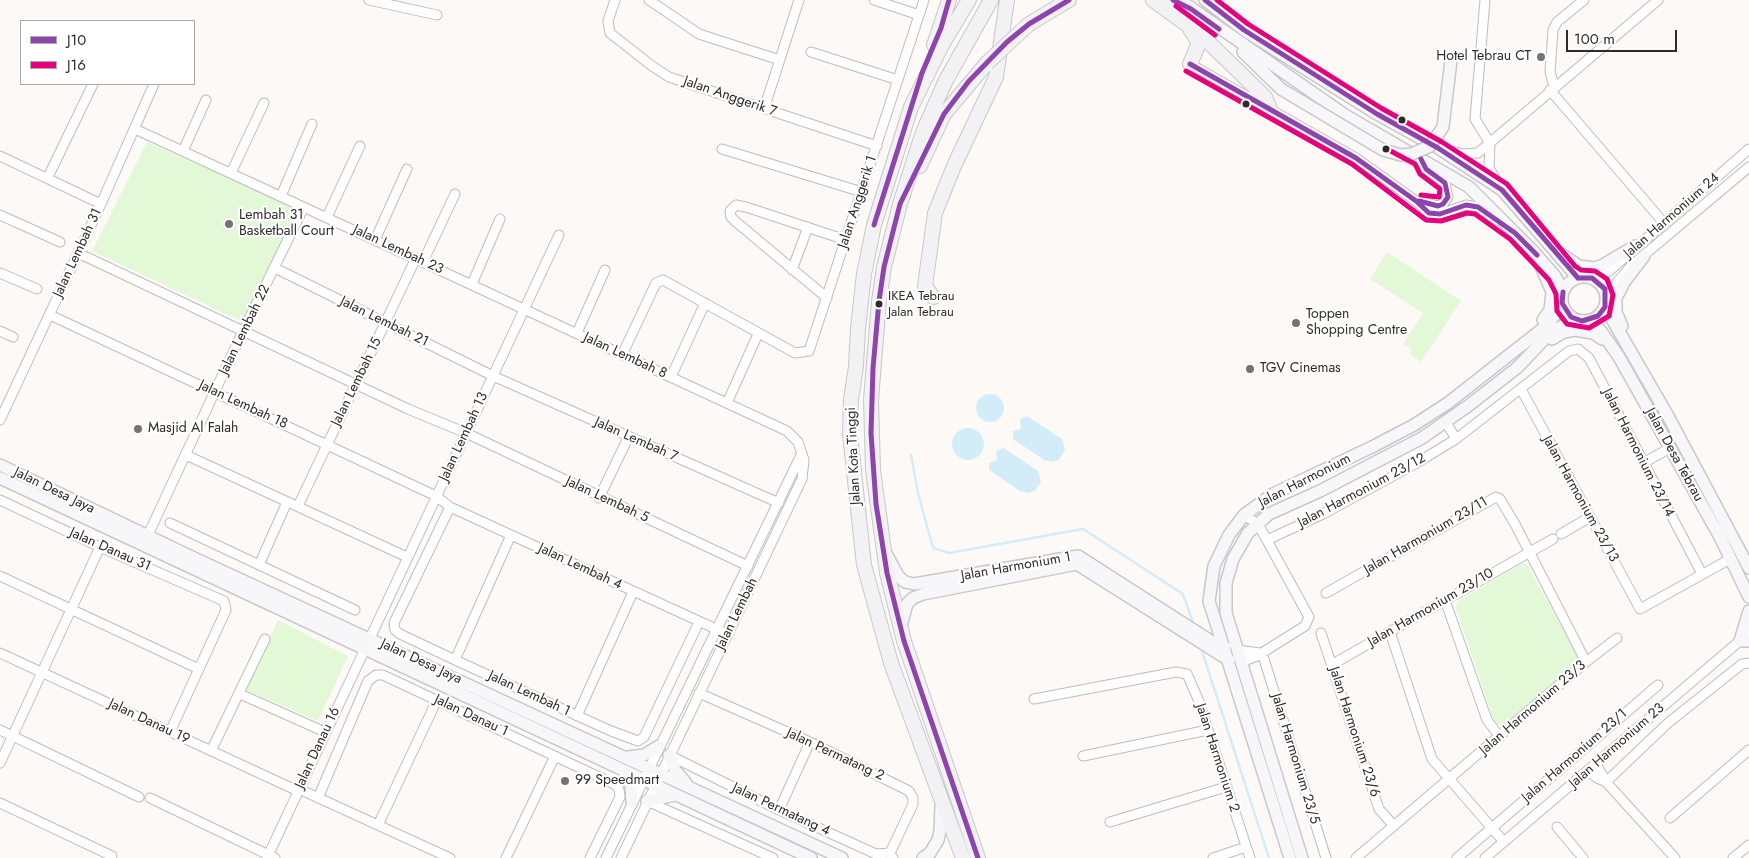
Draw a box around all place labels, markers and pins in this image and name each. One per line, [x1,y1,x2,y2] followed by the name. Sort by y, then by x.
[1436,49,1531,65] place label: Hotel Tebrau CT
[1535,51,1547,63] marker: Hotel Tebrau CT
[1241,99,1251,109] unlabelled marker
[1397,115,1407,125] unlabelled marker
[1381,144,1391,154] unlabelled marker
[239,208,334,240] place label: Lembah 31 Basketball Court
[223,218,235,230] marker: Lembah 31 Basketball Court
[888,289,955,320] place label: IKEA Tebrau Jalan Tebrau
[874,299,884,309] marker: IKEA Tebrau Jalan Tebrau
[1306,307,1407,340] place label: Toppen Shopping Centre
[1290,317,1302,329] marker: Toppen Shopping Centre
[1260,361,1341,377] place label: TGV Cinemas
[1244,363,1256,375] marker: TGV Cinemas
[148,421,238,437] place label: Masjid Al Falah
[132,423,144,435] marker: Masjid Al Falah
[575,773,659,789] place label: 99 Speedmart
[559,775,571,787] marker: 99 Speedmart

